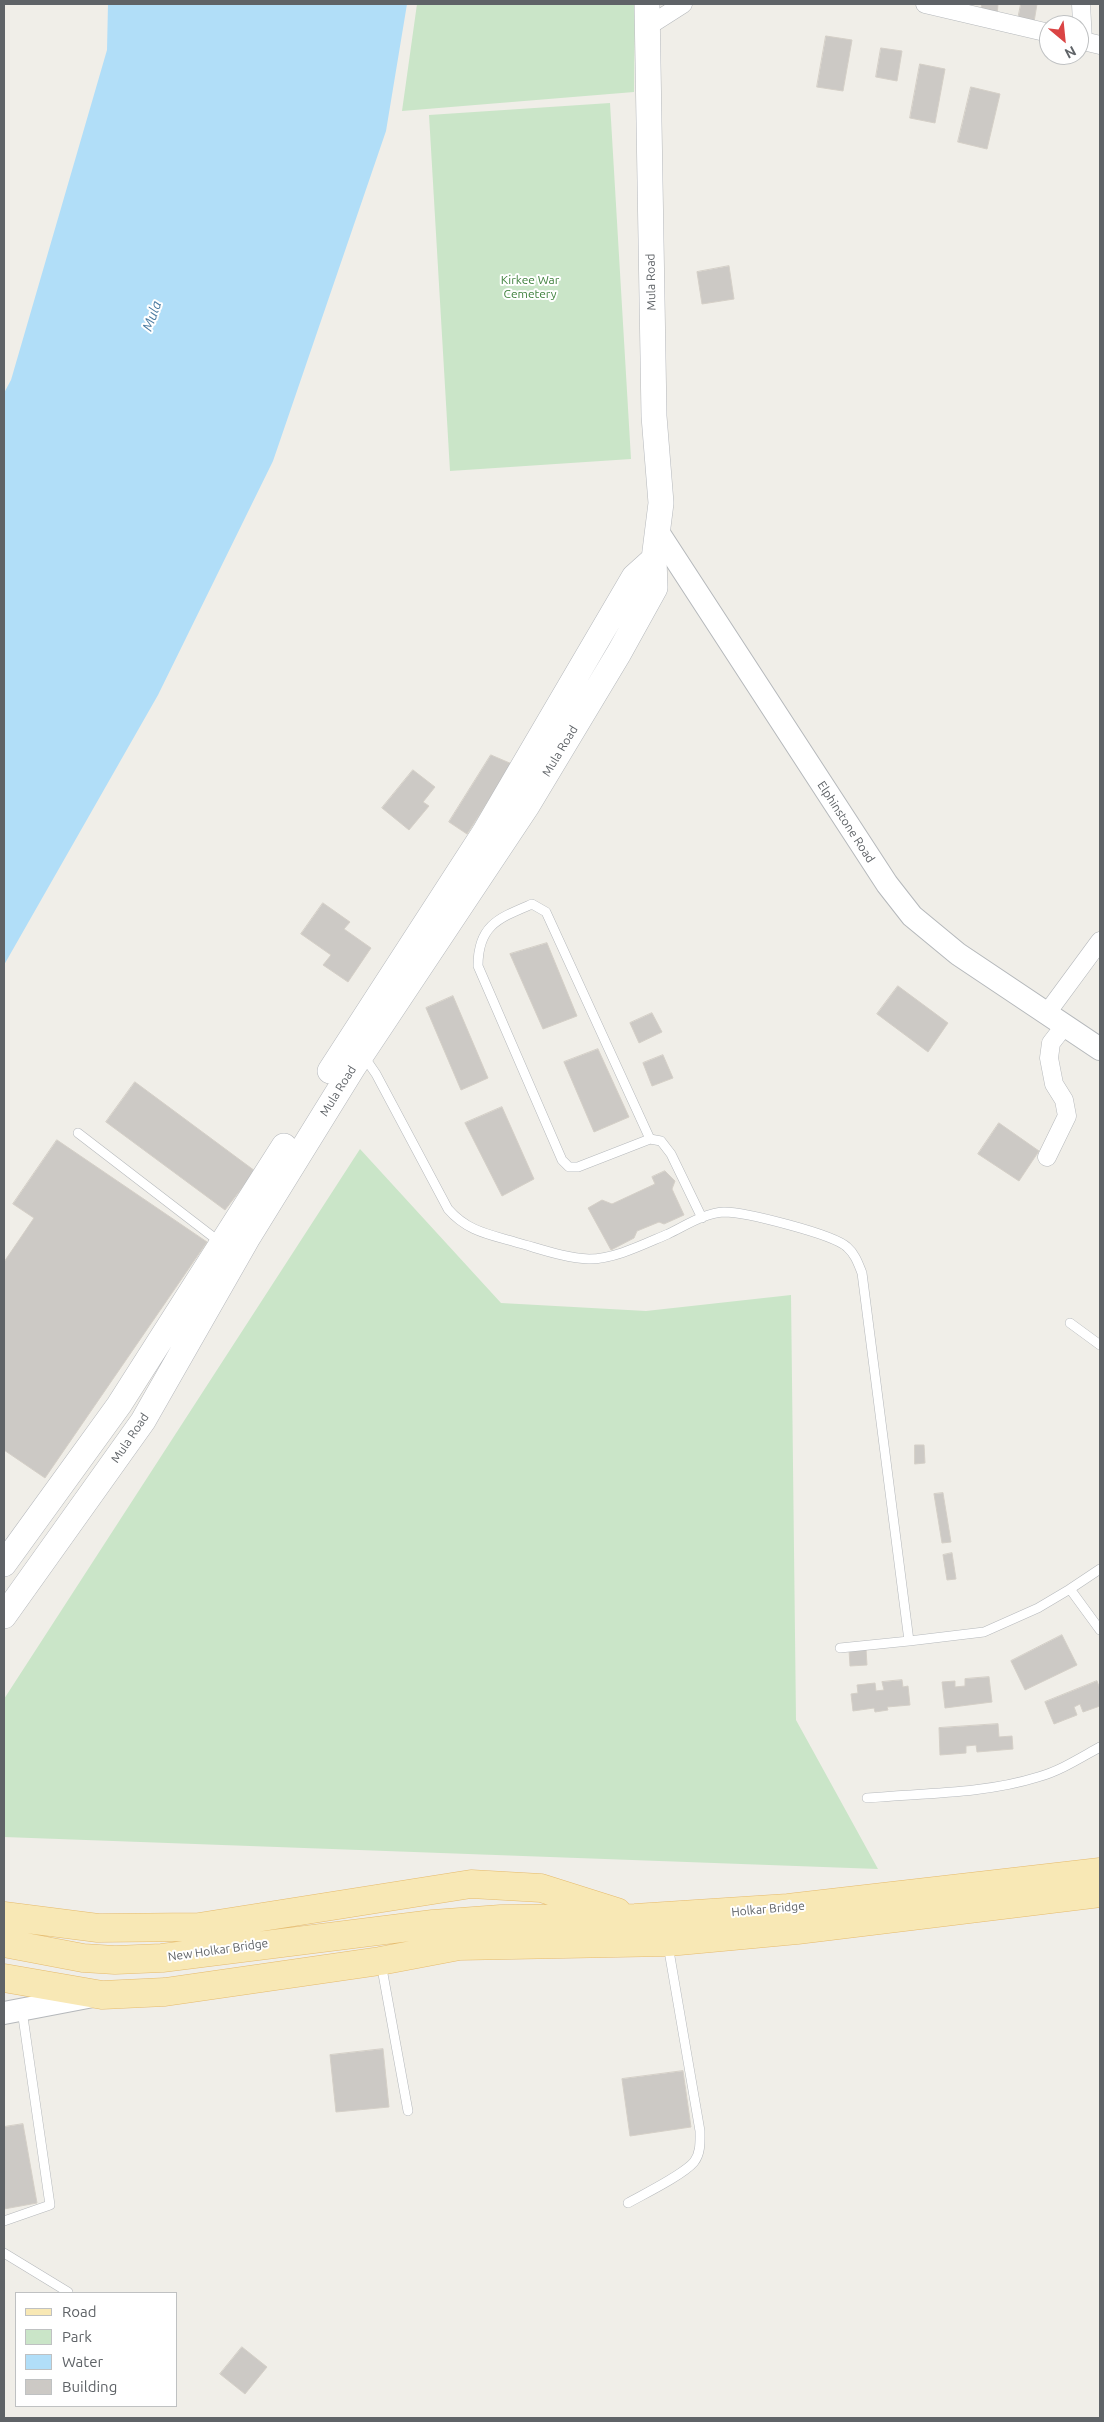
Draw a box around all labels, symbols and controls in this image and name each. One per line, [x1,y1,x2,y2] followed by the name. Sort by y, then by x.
[1039,15,1089,65] north arrow
[1062,43,1079,62] text: N
[643,253,659,311] street label: Mula Road
[501,273,559,301] park label: Kirkee War Cemetery
[139,299,165,333] water label: Mula
[539,723,581,779] street label: Mula Road
[814,779,878,865] street label: Elphinstone Road
[317,1063,359,1119] street label: Mula Road
[108,1410,152,1466] street label: Mula Road
[731,1899,805,1919] street label: Holkar Bridge
[167,1936,269,1964] street label: New Holkar Bridge
[15,2292,178,2407] legend
[62,2303,97,2320] text: Road
[62,2328,92,2345] text: Park
[62,2353,103,2370] text: Water
[62,2378,117,2395] text: Building

